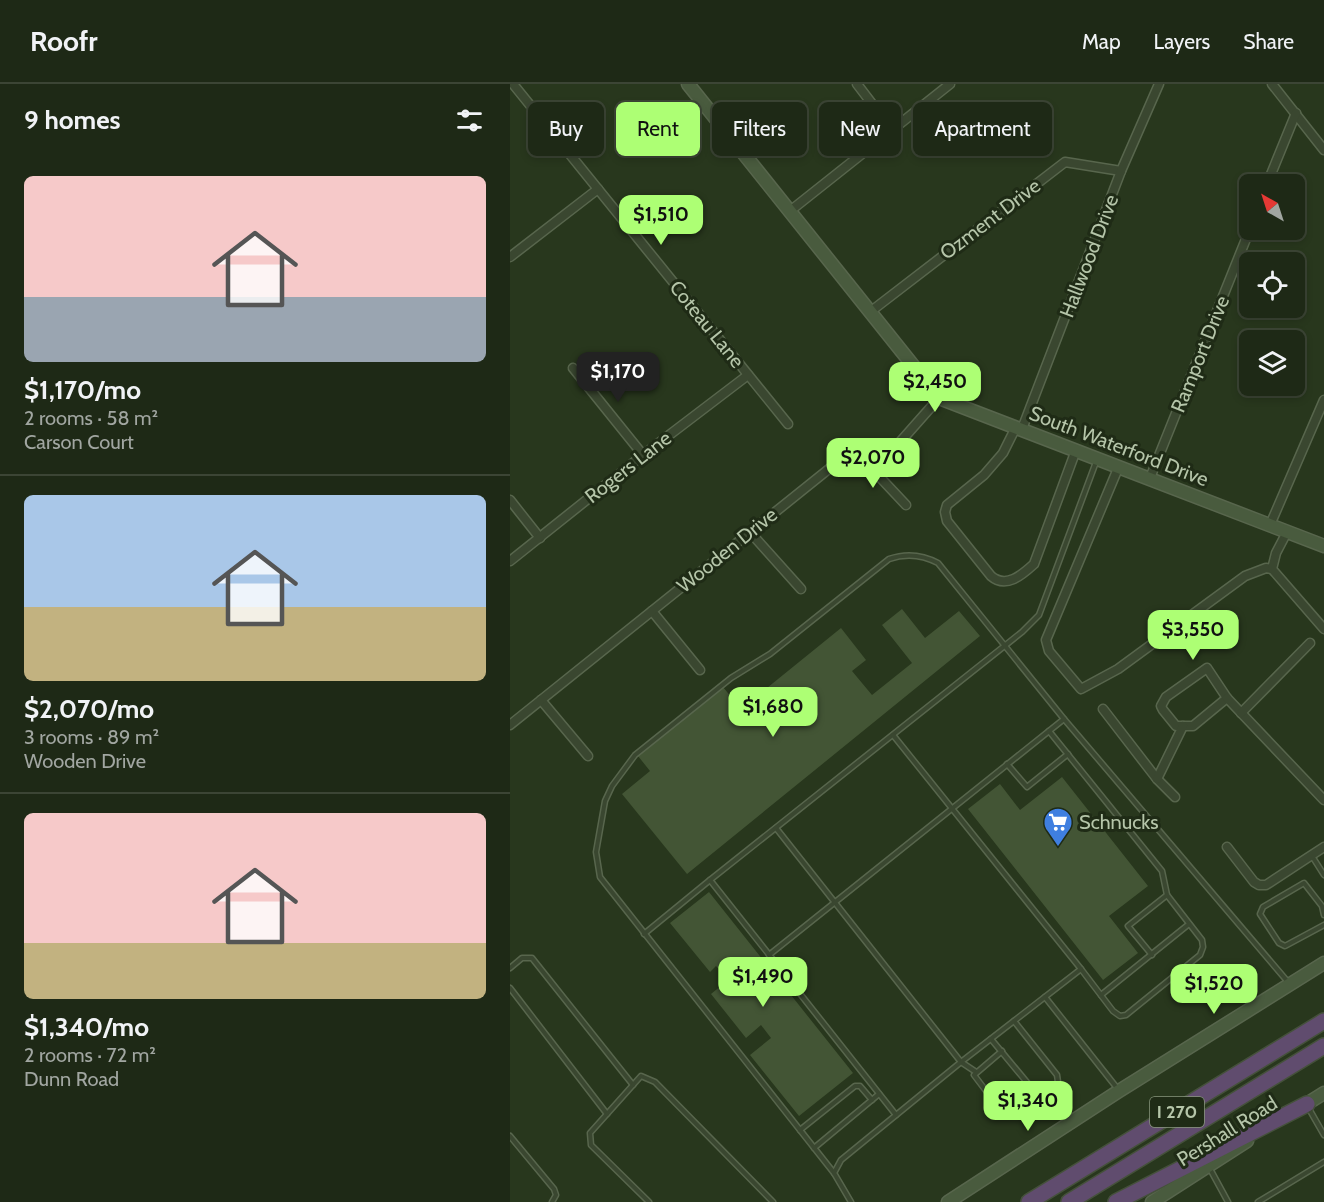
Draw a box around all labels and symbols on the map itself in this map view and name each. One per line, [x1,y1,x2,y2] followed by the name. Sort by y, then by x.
[935,173,1045,265] street label: Ozment Drive
[1239,174,1305,240] north arrow
[1055,191,1123,321] street label: Hallwood Drive
[612,195,710,246] pin: $1,510
[665,275,749,373] street label: Coteau Lane
[1166,292,1234,416] street label: Ramport Drive
[569,352,667,403] pin: $1,170
[886,362,984,413] pin: $2,450
[1026,401,1212,491] street label: South Waterford Drive
[580,426,676,508] street label: Rogers Lane
[824,438,922,489] pin: $2,070
[672,502,782,598] street label: Wooden Drive
[1144,610,1242,661] pin: $3,550
[724,687,822,738] pin: $1,680
[1042,806,1074,848] supermarket icon: Schnucks
[1079,810,1159,834] place label: Schnucks
[714,957,812,1008] pin: $1,490
[1165,964,1263,1015] pin: $1,520
[979,1081,1077,1132] pin: $1,340
[1172,1091,1282,1171] street label: Pershall Road
[1150,1097,1204,1127] road number: I 270

